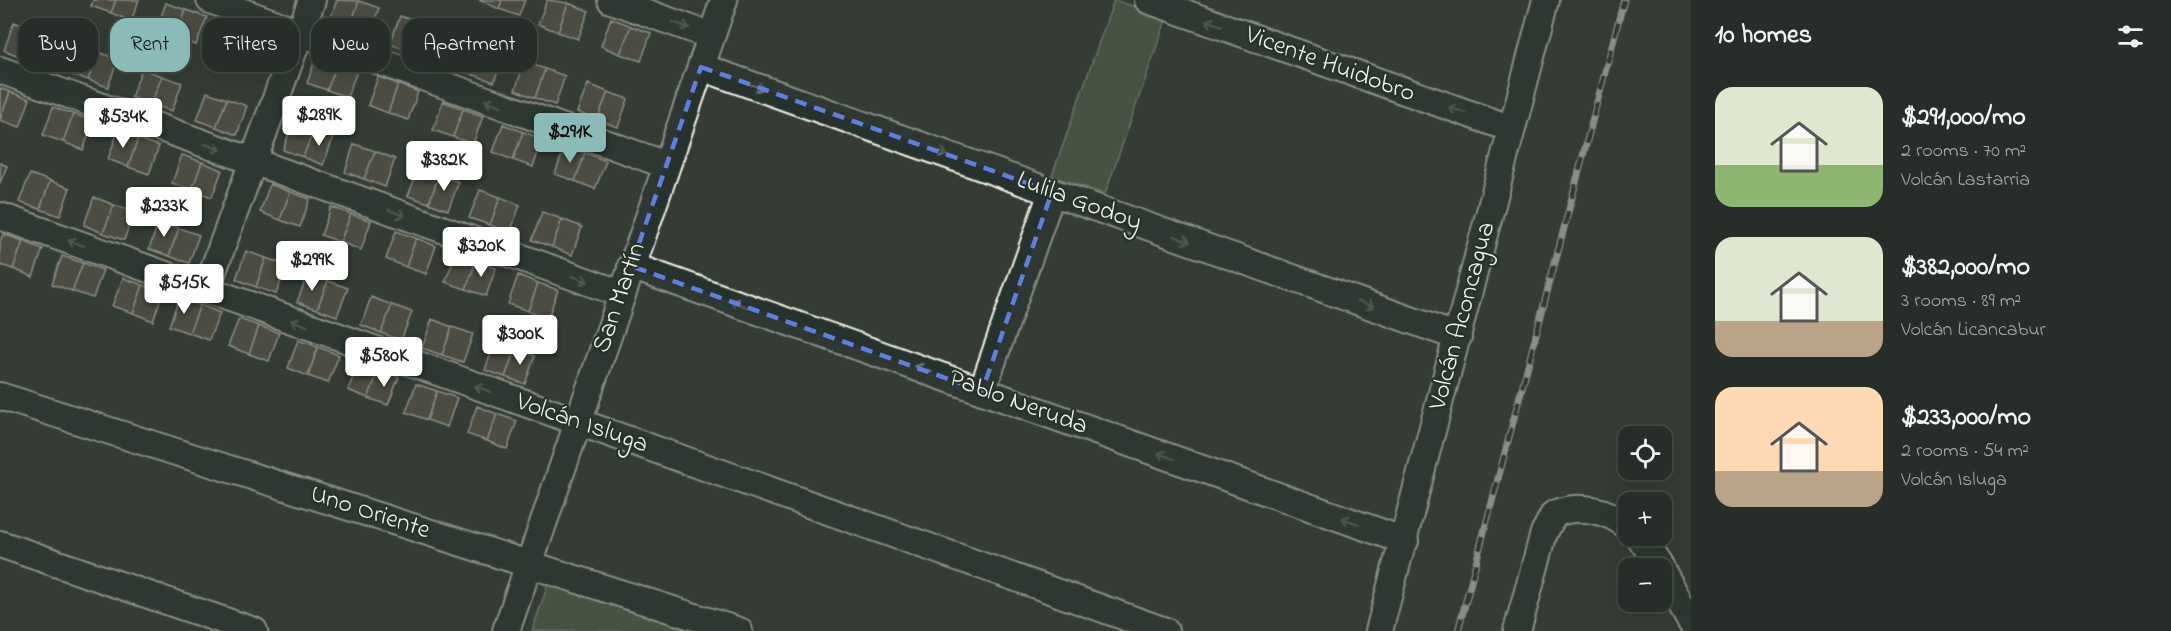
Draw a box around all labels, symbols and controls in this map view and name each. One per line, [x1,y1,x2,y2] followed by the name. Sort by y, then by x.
[1239,16,1420,113] street label: Vicente Huidobro
[1205,17,1224,28] one-way arrow
[1715,17,1812,55] text: 10 homes
[18,18,98,72] chip: Buy
[110,18,190,72] chip: Rent
[202,18,299,72] chip: Filters
[311,18,390,72] chip: New
[402,18,537,72] chip: Apartment
[2114,20,2147,53] icon: filters
[671,21,690,32] one-way arrow
[746,82,765,93] one-way arrow
[277,96,361,147] pin: $289K
[484,96,503,107] one-way arrow
[81,98,165,149] pin: $534K
[1901,99,2026,137] text: $291,000/mo
[296,101,342,130] text: $289K
[98,103,148,132] text: $534K
[1448,103,1467,114] one-way arrow
[1763,111,1835,183] icon: home
[528,113,612,164] pin: $291K
[548,118,592,147] text: $291K
[1901,137,2026,166] text: 2 rooms · 70 m²
[402,141,486,192] pin: $382K
[203,142,222,153] one-way arrow
[420,146,468,175] text: $382K
[930,148,948,159] one-way arrow
[1011,162,1147,242] street label: Lulila Godoy
[1901,166,2030,195] text: Volcán Lastarria
[122,187,206,238] pin: $233K
[140,192,188,221] text: $233K
[387,208,406,219] one-way arrow
[1419,218,1506,415] street label: Volcán Aconcagua
[439,227,523,278] pin: $320K
[457,232,505,261] text: $320K
[1173,234,1191,245] one-way arrow
[67,237,86,248] one-way arrow
[583,238,657,358] street label: San Martín
[270,241,354,292] pin: $299K
[290,246,334,275] text: $299K
[1901,249,2030,287] text: $382,000/mo
[1763,261,1835,333] icon: home
[142,264,226,315] pin: $515K
[158,269,210,298] text: $515K
[570,274,589,285] one-way arrow
[1901,287,2021,316] text: 3 rooms · 89 m²
[730,298,749,309] one-way arrow
[1356,300,1375,311] one-way arrow
[478,315,562,366] pin: $300K
[1901,316,2046,345] text: Volcán Licancabur
[290,317,309,328] one-way arrow
[496,320,544,349] text: $300K
[342,337,426,388] pin: $580K
[359,342,409,371] text: $580K
[943,360,1093,446] street label: Pablo Neruda
[914,363,933,374] one-way arrow
[474,383,493,394] one-way arrow
[510,383,653,464] street label: Volcán Isluga
[1901,399,2031,437] text: $233,000/mo
[1763,411,1835,483] icon: home
[1618,426,1672,612] map controls
[1618,426,1672,480] button: locate
[1901,437,2029,466] text: 2 rooms · 54 m²
[1157,449,1176,460] one-way arrow
[1901,466,2007,495] text: Volcán Isluga
[305,476,435,550] street label: Uno Oriente
[1618,492,1672,546] button: +
[1341,515,1360,526] one-way arrow
[1618,558,1672,612] button: −

